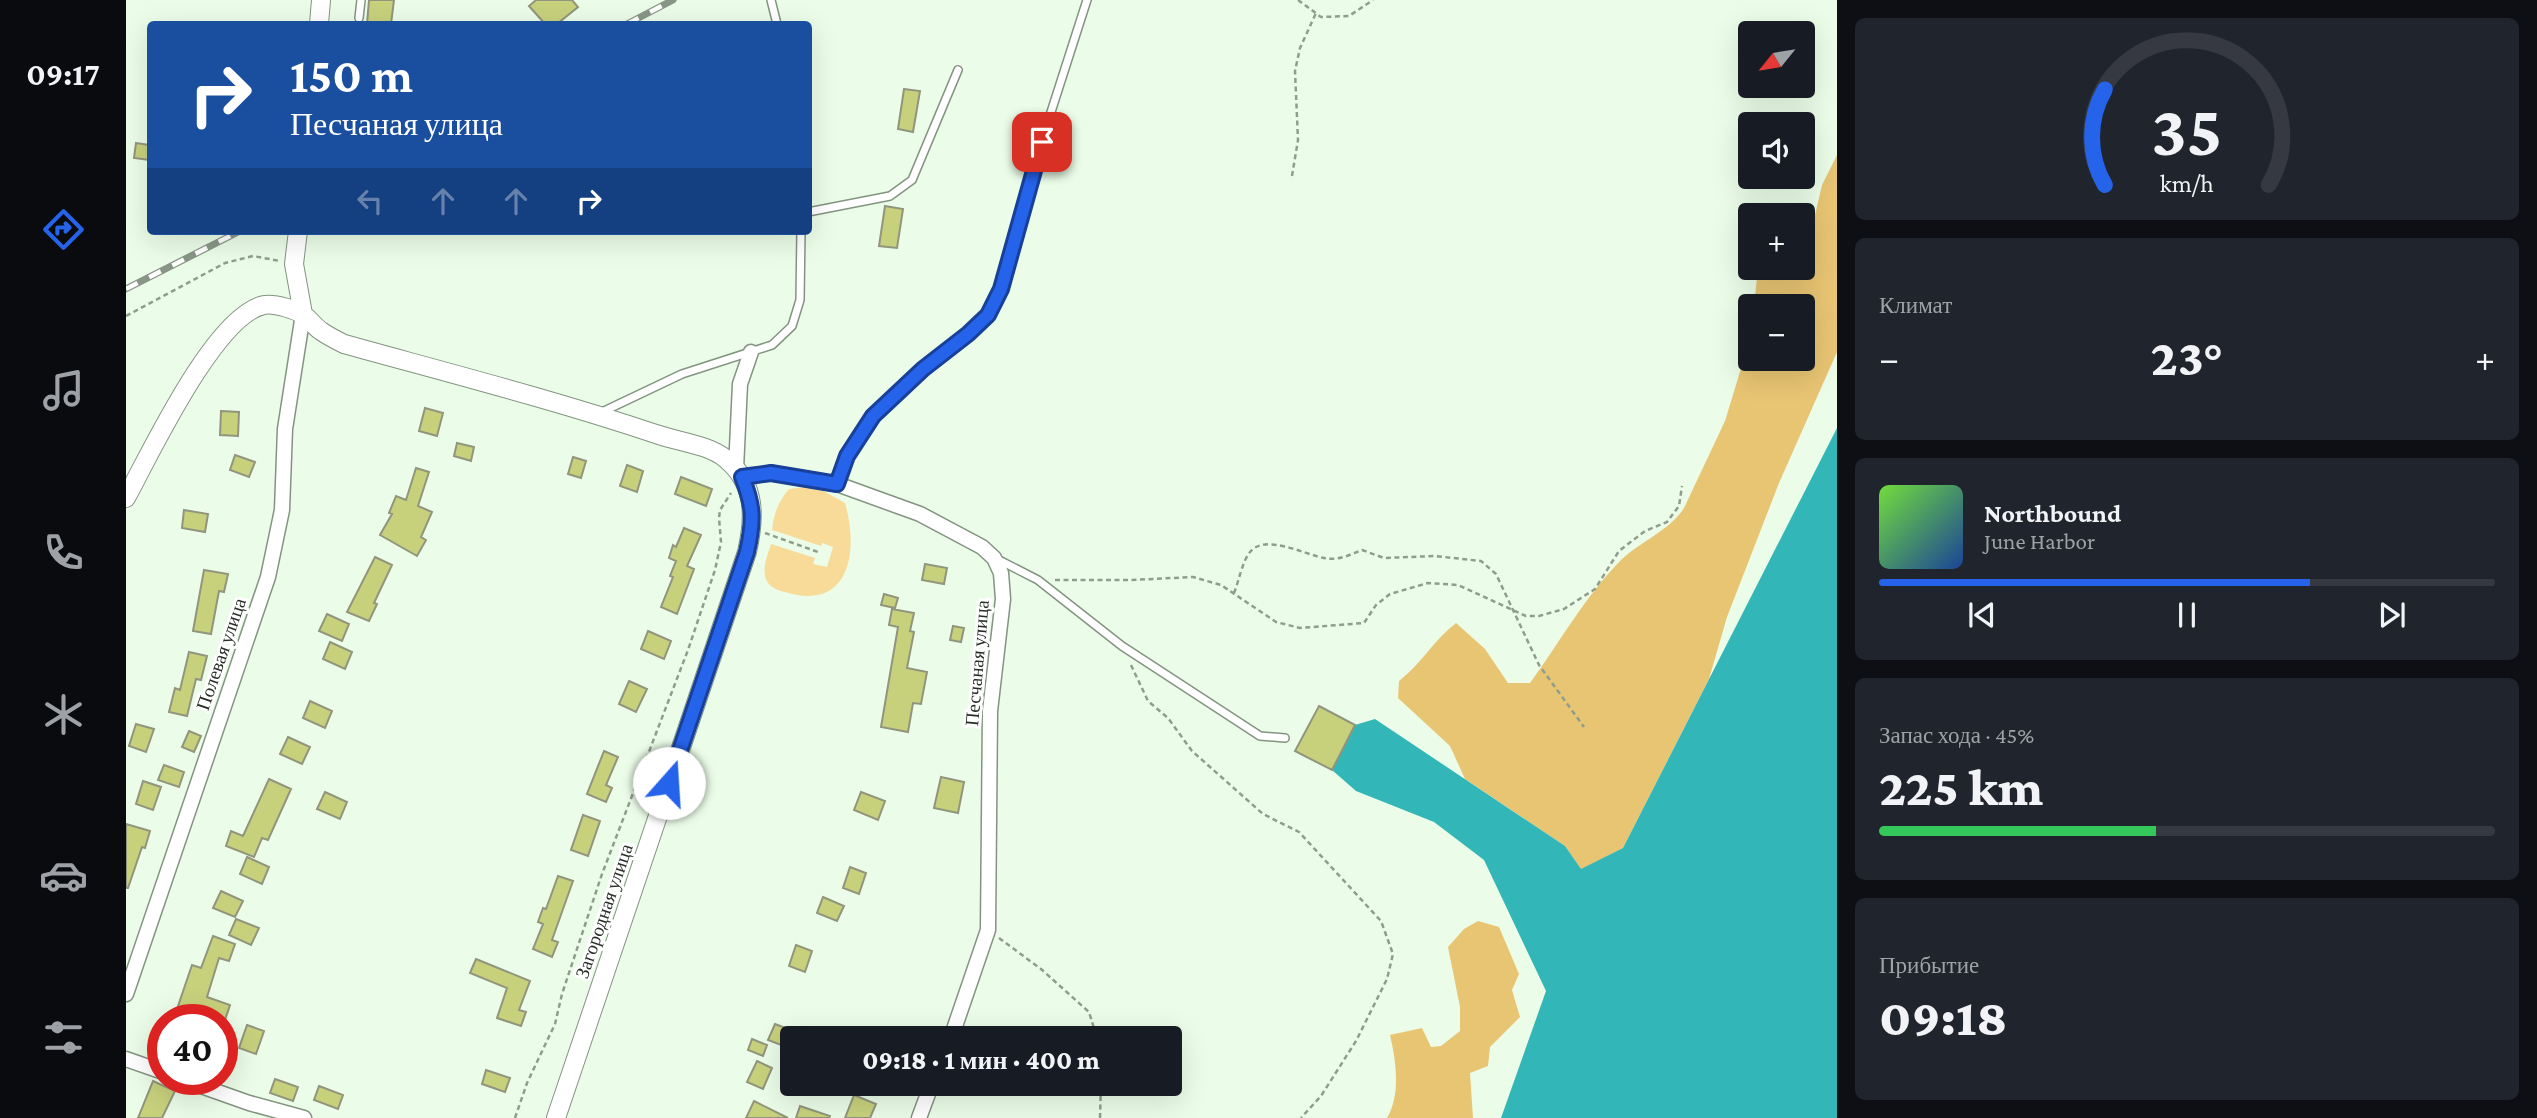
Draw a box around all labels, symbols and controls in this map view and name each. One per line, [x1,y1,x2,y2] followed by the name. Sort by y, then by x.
[1738,21,1815,98] north arrow
[1738,21,1815,371] map controls
[290,48,413,103] text: 150 m
[175,49,266,140] icon: right
[26,56,100,92] text: 09:17
[2151,90,2223,171] text: 35
[290,106,503,142] text: Песчаная улица
[1012,112,1072,172] pin
[1738,112,1815,189] button: sound
[1023,123,1061,161] icon: arrive
[2160,170,2214,197] text: km/h
[351,182,389,220] icon: left
[424,182,462,220] icon: ahead
[497,182,535,220] icon: ahead
[570,182,608,220] icon: right
[1738,203,1815,280] button: +
[39,205,88,254] icon: directions
[1879,292,1952,318] text: Климат
[1738,294,1815,371] button: −
[2151,328,2223,386] text: 23°
[1879,337,1899,379] text: −
[2475,337,2495,379] text: +
[39,366,88,415] icon: music
[1984,499,2121,528] text: Northbound
[39,528,88,577] icon: phone
[1984,528,2095,554] text: June Harbor
[192,595,250,713] street label: Полевая улица
[1963,596,2001,634] icon: previous
[2168,596,2206,634] icon: pause
[2373,596,2411,634] icon: next
[961,599,993,727] street label: Песчаная улица
[39,690,88,739] icon: climate
[1879,722,2034,748] text: Запас хода · 45%
[632,746,706,820] position arrow
[1879,758,2043,816] text: 225 km
[571,841,637,981] street label: Загородная улица
[39,851,88,900] icon: car
[1879,952,1979,978] text: Прибытие
[1879,988,2007,1046] text: 09:18
[147,1004,238,1095] speed limit sign: 40
[39,1013,88,1062] icon: filters
[862,1046,1100,1075] text: 09:18 · 1 мин · 400 m

